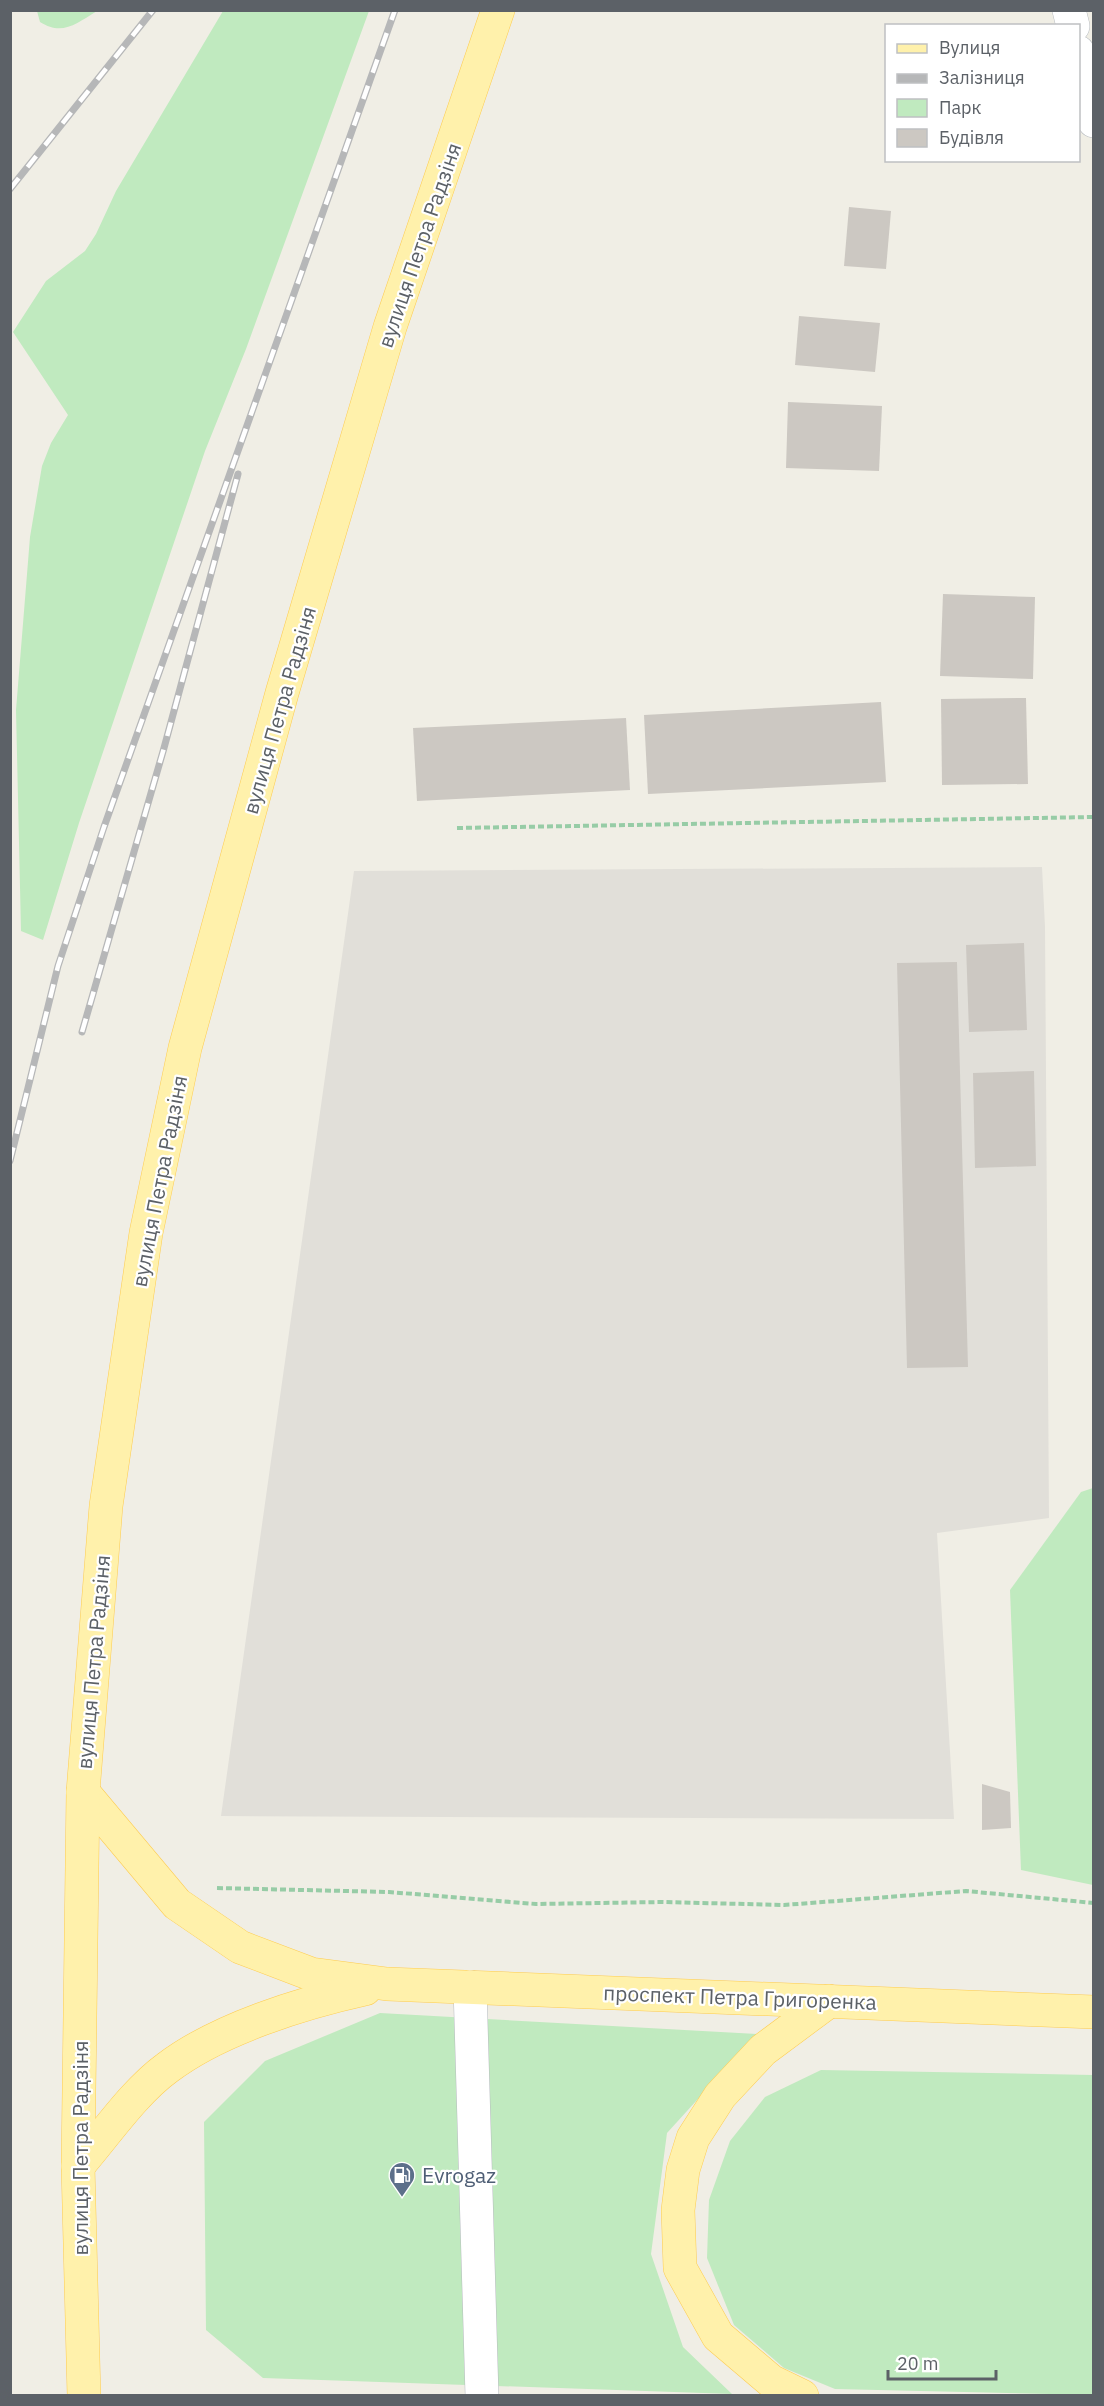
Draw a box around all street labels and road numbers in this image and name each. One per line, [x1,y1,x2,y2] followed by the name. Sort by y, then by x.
[371,139,467,351] street label: вулиця Петра Радзіня
[236,603,322,817] street label: вулиця Петра Радзіня
[125,1073,193,1289] street label: вулиця Петра Радзіня
[70,1554,116,1770] street label: вулиця Петра Радзіня
[603,1978,877,2016] street label: проспект Петра Григоренка
[66,2041,94,2255] street label: вулиця Петра Радзіня

